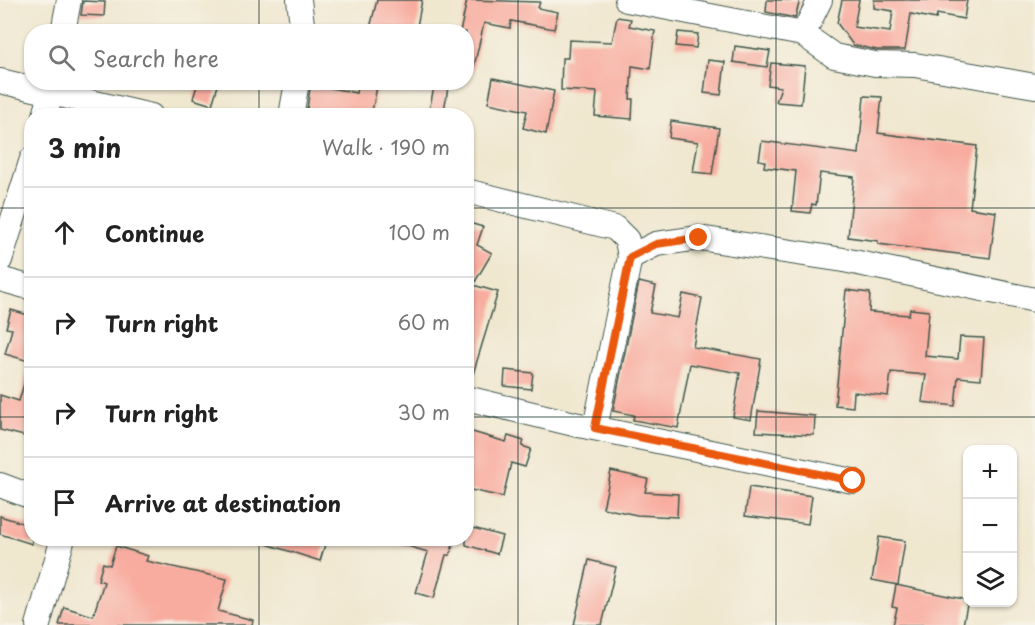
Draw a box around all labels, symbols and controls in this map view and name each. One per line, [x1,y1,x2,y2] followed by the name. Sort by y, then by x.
[24,24,474,90] search box
[45,41,78,74] icon: search
[93,41,219,74] text: Search here
[48,128,121,167] text: 3 min
[322,132,450,162] text: Walk · 190 m
[48,216,81,249] icon: ahead
[105,216,204,249] text: Continue
[389,217,450,247] text: 100 m
[685,224,711,250] route end
[48,306,81,339] icon: right
[105,306,218,339] text: Turn right
[398,307,450,337] text: 60 m
[48,396,81,429] icon: right
[105,396,218,429] text: Turn right
[397,397,450,427] text: 30 m
[963,445,1017,607] map controls
[963,445,1017,499] button: +
[839,467,865,493] route start
[48,486,81,519] icon: arrive
[105,486,341,519] text: Arrive at destination
[963,499,1017,553] button: −
[963,553,1017,607] button: layers

